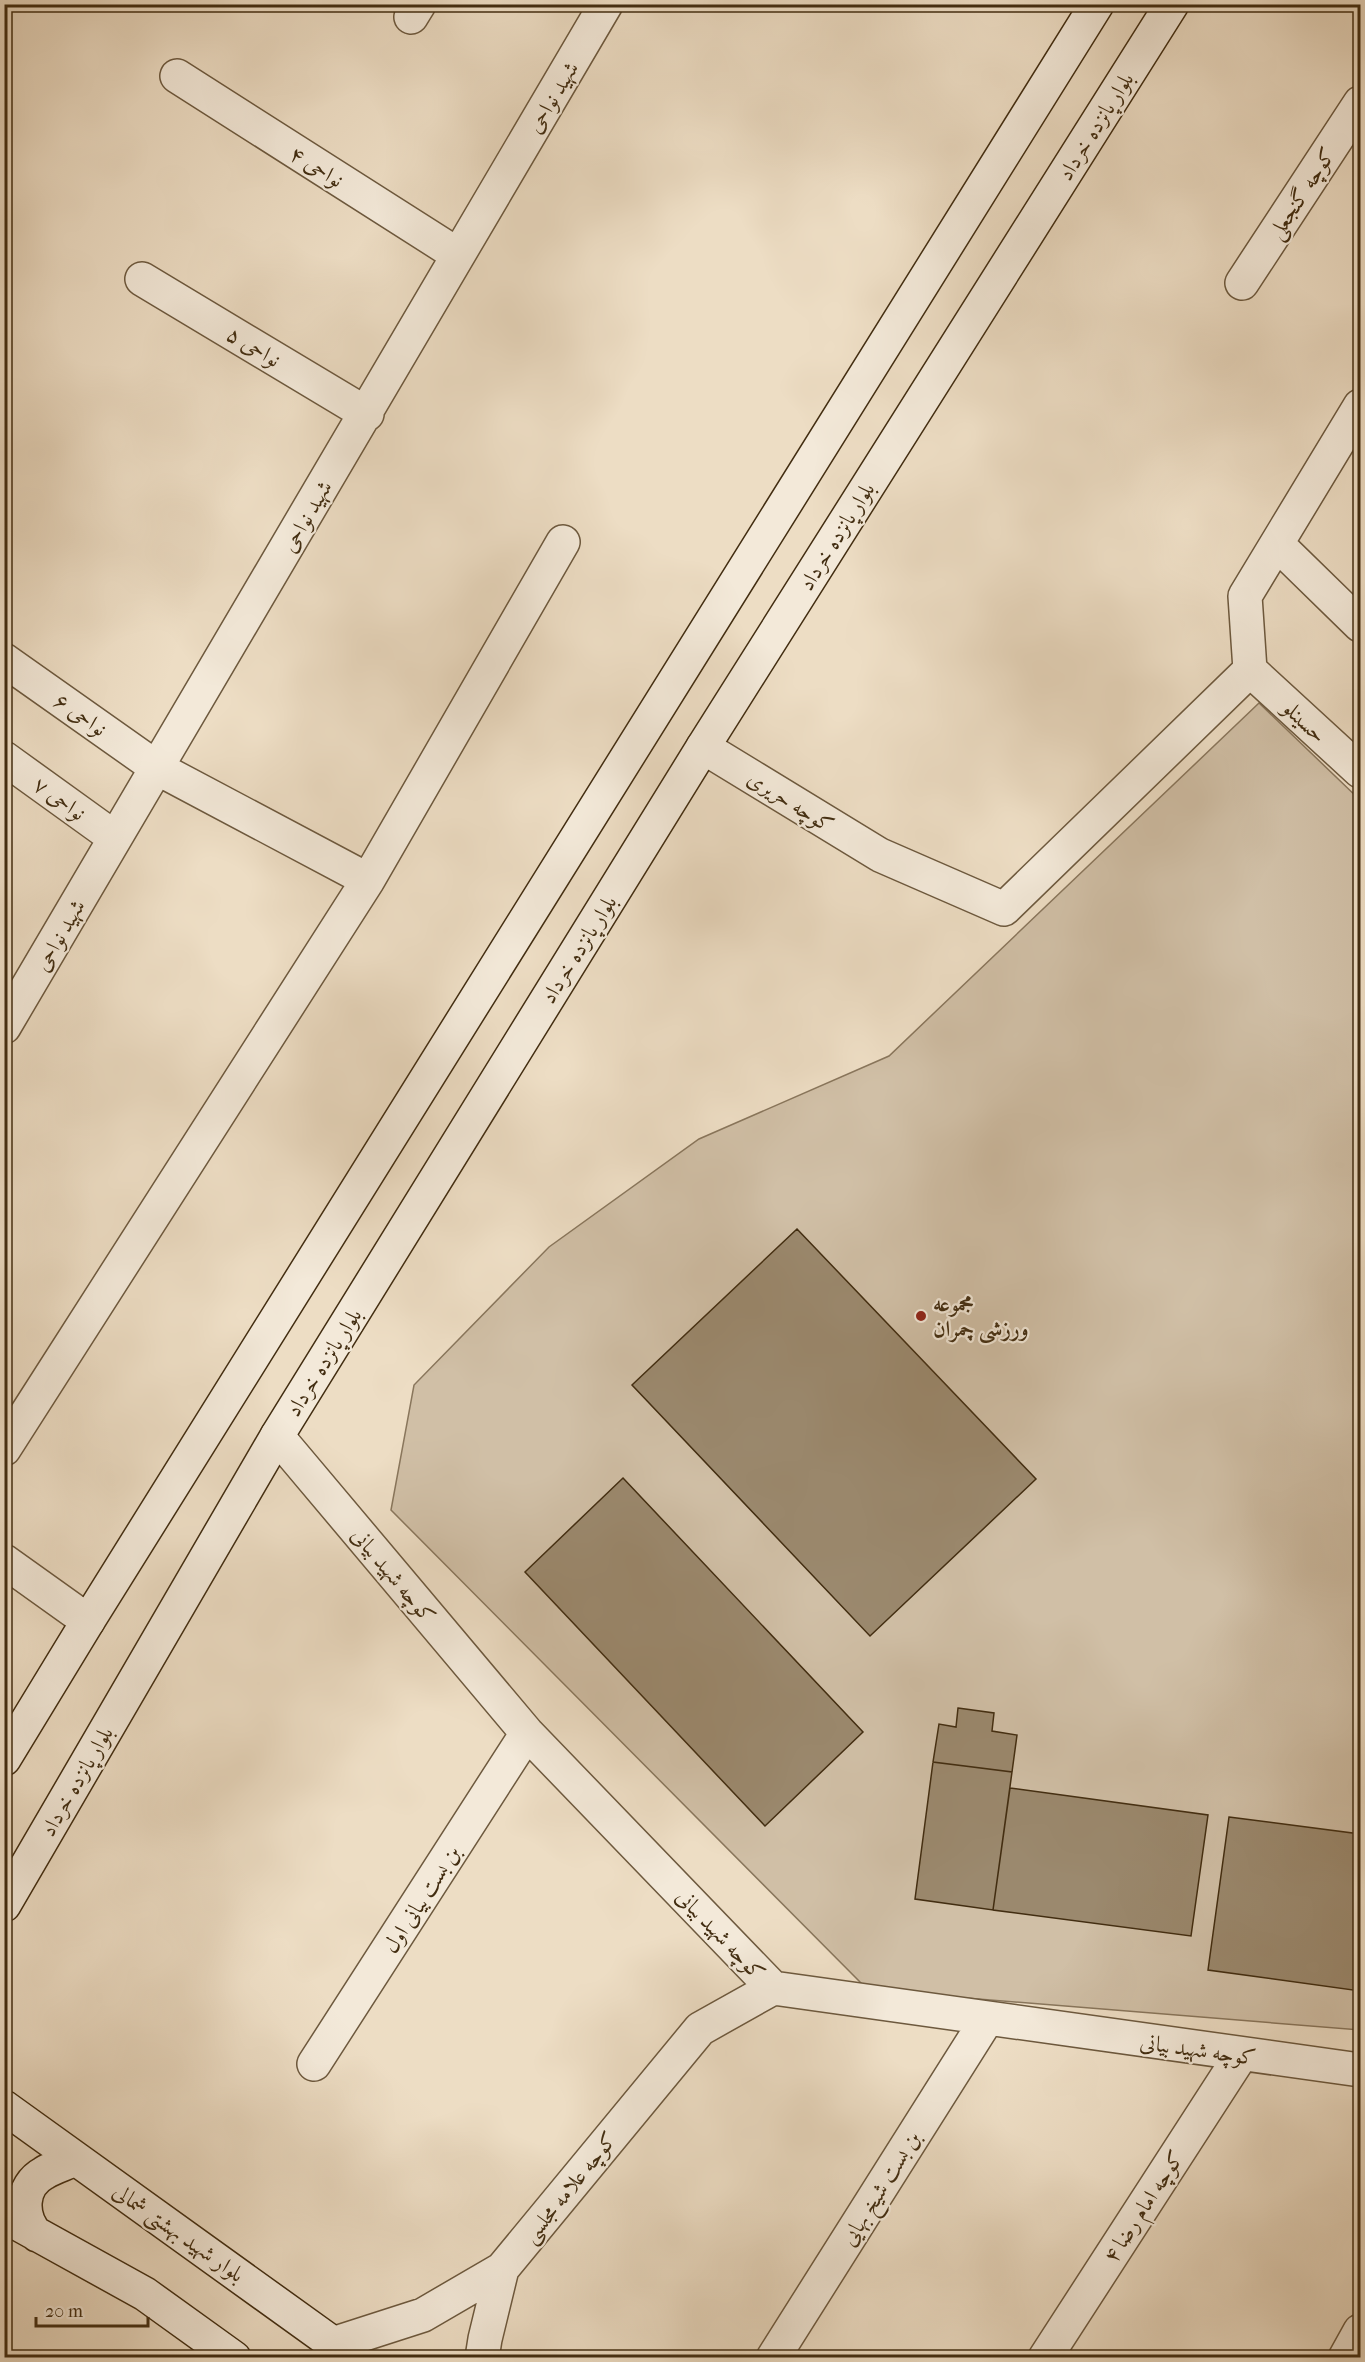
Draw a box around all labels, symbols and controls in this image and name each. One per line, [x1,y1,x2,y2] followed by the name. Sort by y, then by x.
[521,57,585,138] street label: شهید نواحی
[1052,68,1142,187] street label: بلوار پانزده خرداد
[285,140,348,193] street label: نواحی ۴
[1262,143,1344,246] street label: کوچه گنجعلی
[222,321,285,373] street label: نواحی ۵
[276,476,339,558] street label: شهید نواحی
[793,478,883,597] street label: بلوار پانزده خرداد
[49,687,112,742] street label: نواحی ۶
[1276,694,1332,748] street label: حسینلو
[741,765,838,840] street label: کوچه حریری
[28,771,91,826] street label: نواحی ۷
[535,891,625,1010] street label: بلوار پانزده خرداد
[29,895,92,977] street label: شهید نواحی
[933,1291,1029,1344] place label: مجموعه ورزشی چمران
[280,1304,370,1423] street label: بلوار پانزده خرداد
[914,1309,928,1323] marker: مجموعه ورزشی چمران
[344,1522,441,1630] street label: کوچه شهید بیانی
[35,1722,121,1843] street label: بلوار پانزده خرداد
[377,1841,466,1958] street label: بن بست بیانی اول
[669,1884,770,1987] street label: کوچه شهید بیانی
[1138,2029,1258,2073] street label: کوچه شهید بیانی
[835,2126,932,2254] street label: بن بست شیخ بهایی
[517,2127,624,2250] street label: کوچه علامه مجلسی
[1098,2146,1195,2271] street label: کوچه امام رضا ۴
[107,2178,249,2289] street label: بلوار شهید بهشتی شمالی
[36,2290,148,2328] scale bar
[45,2301,83,2322] text: 20 m

